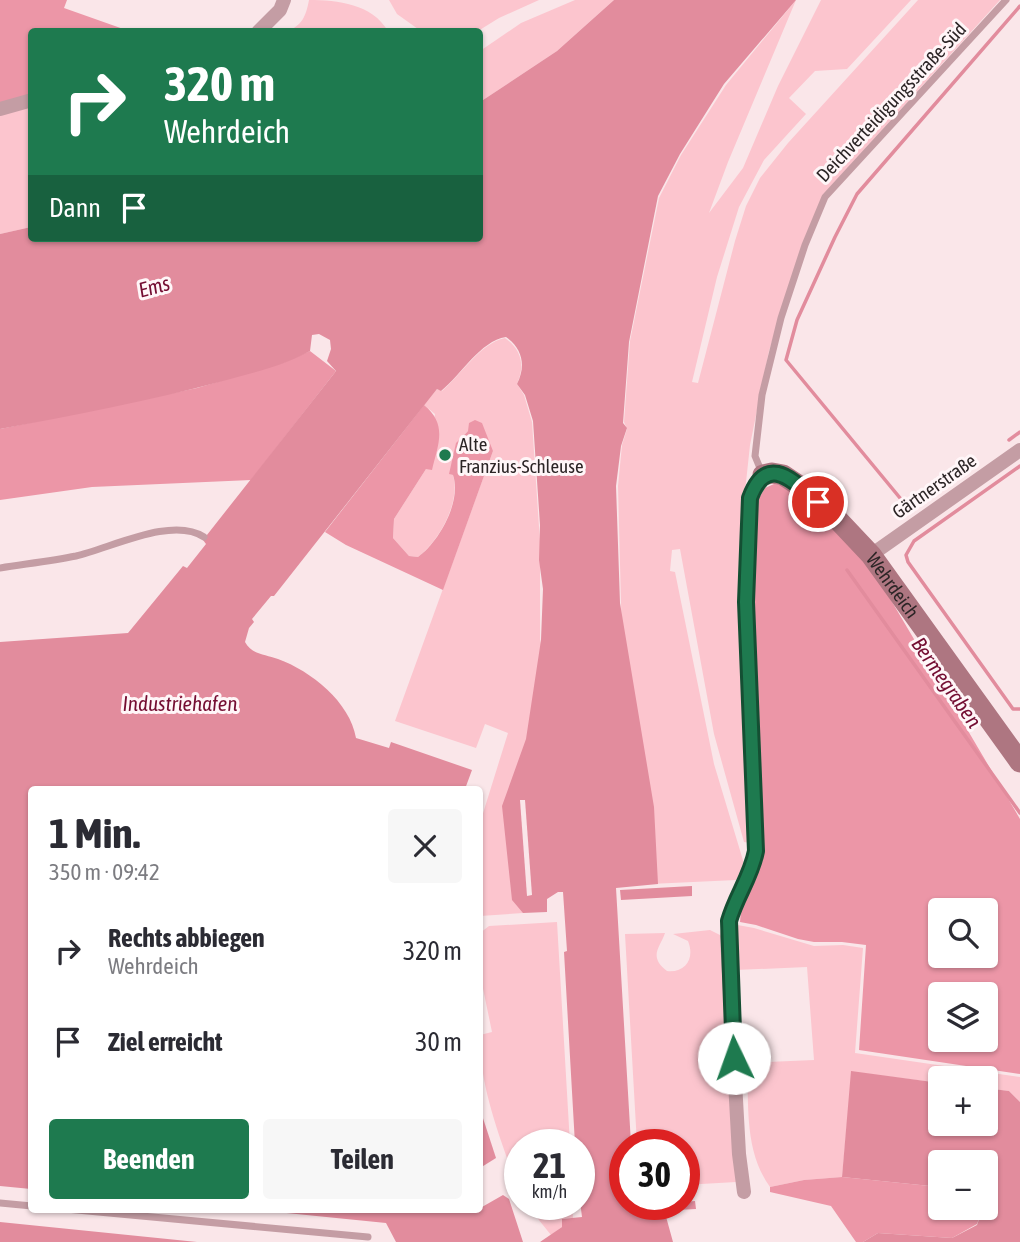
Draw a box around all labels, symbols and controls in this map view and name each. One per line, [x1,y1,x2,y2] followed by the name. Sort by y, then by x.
[812,18,970,186] street label: Deichverteidigungsstraße-Süd
[164,55,275,111] text: 320 m
[49,56,140,147] icon: right
[164,113,290,150] text: Wehrdeich
[115,189,153,227] icon: arrive
[49,193,101,223] text: Dann
[136,270,172,302] water label: Ems
[459,433,584,477] place label: Alte Franzius-Schleuse
[437,447,453,463] marker: Alte Franzius-Schleuse
[888,449,980,523] street label: Gärtnerstraße
[788,472,848,532] pin
[799,483,837,521] icon: arrive
[862,548,924,622] street label: Wehrdeich
[907,632,987,732] water label: Bermegraben
[122,691,238,715] water label: Industriehafen
[49,809,140,857] text: 1 Min.
[388,809,462,883] button: close
[49,859,160,885] text: 350 m · 09:42
[928,898,998,1220] map controls
[928,898,998,968] button: search
[108,923,265,953] text: Rechts abbiegen
[49,932,87,970] icon: right
[403,936,462,966] text: 320 m
[108,953,199,979] text: Wehrdeich
[928,982,998,1052] button: layers
[697,1021,771,1095] position arrow
[49,1023,87,1061] icon: arrive
[108,1027,223,1057] text: Ziel erreicht
[415,1027,462,1057] text: 30 m
[928,1066,998,1136] button: +
[49,1119,249,1199] button: Beenden
[263,1119,462,1199] button: Teilen
[609,1129,700,1220] speed limit sign: 30
[533,1145,566,1185] text: 21
[928,1150,998,1220] button: −
[532,1181,567,1202] text: km/h

